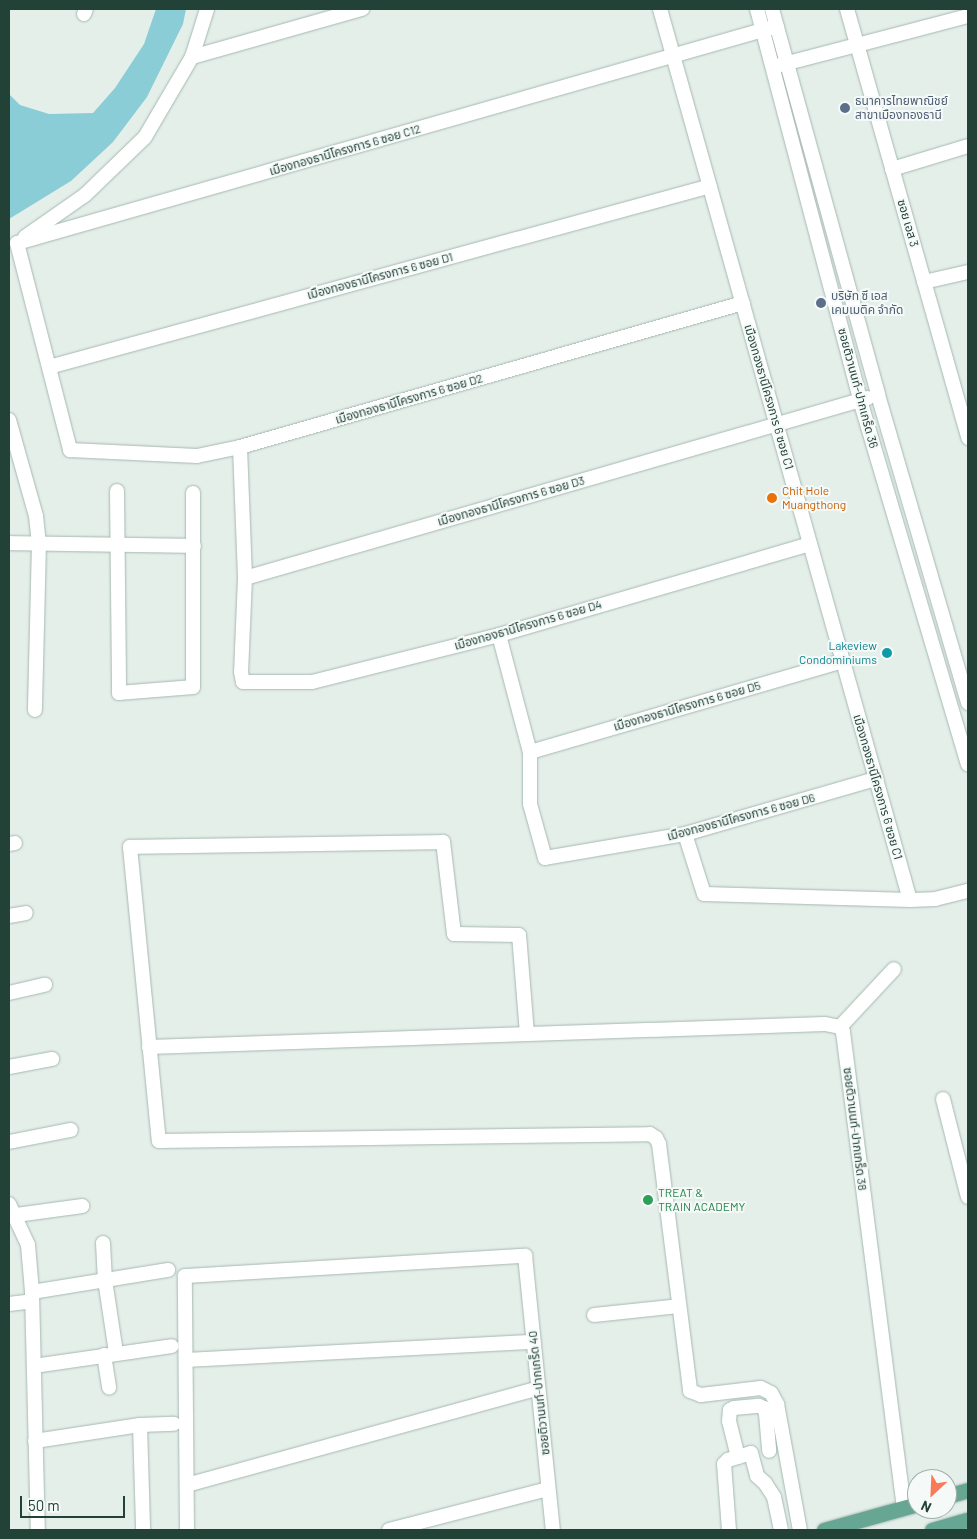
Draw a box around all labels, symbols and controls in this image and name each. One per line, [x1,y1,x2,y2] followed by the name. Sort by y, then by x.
[855,94,948,122] place label: ธนาคารไทยพาณิชย์ สาขาเมืองทองธานี
[839,102,851,114] marker: ธนาคารไทยพาณิชย์ สาขาเมืองทองธานี
[268,121,422,179] street label: เมืองทองธานีโครงการ 6 ซอย C12
[894,198,922,248] street label: ซอย เอส 3
[305,250,455,302] street label: เมืองทองธานีโครงการ 6 ซอย D1
[831,289,903,317] place label: บริษัท ซี เอส เคมเมติค จำกัด
[815,297,827,309] marker: บริษัท ซี เอส เคมเมติค จำกัด
[741,323,797,471] street label: เมืองทองธานีโครงการ 6 ซอย C1
[835,326,881,450] street label: ซอยติวานนท์-ปากเกร็ด 36
[334,371,484,427] street label: เมืองทองธานีโครงการ 6 ซอย D2
[436,473,586,529] street label: เมืองทองธานีโครงการ 6 ซอย D3
[782,484,846,512] place label: Chit Hole Muangthong
[766,492,778,504] marker: Chit Hole Muangthong
[453,597,603,653] street label: เมืองทองธานีโครงการ 6 ซอย D4
[799,639,877,667] place label: Lakeview Condominiums
[881,647,893,659] marker: Lakeview Condominiums
[612,678,762,734] street label: เมืองทองธานีโครงการ 6 ซอย D5
[850,713,906,861] street label: เมืองทองธานีโครงการ 6 ซอย C1
[665,790,817,844] street label: เมืองทองธานีโครงการ 6 ซอย D6
[840,1067,870,1191] street label: ซอยติวานนท์-ปากเกร็ด 38
[658,1186,745,1214] place label: TREAT & TRAIN ACADEMY
[642,1194,654,1206] marker: TREAT & TRAIN ACADEMY
[525,1330,553,1456] street label: ซอยติวานนท์-ปากเกร็ด 40
[907,1469,957,1519] north arrow
[22,1486,128,1518] scale bar
[28,1496,60,1514] text: 50 m
[918,1497,934,1517] text: N

